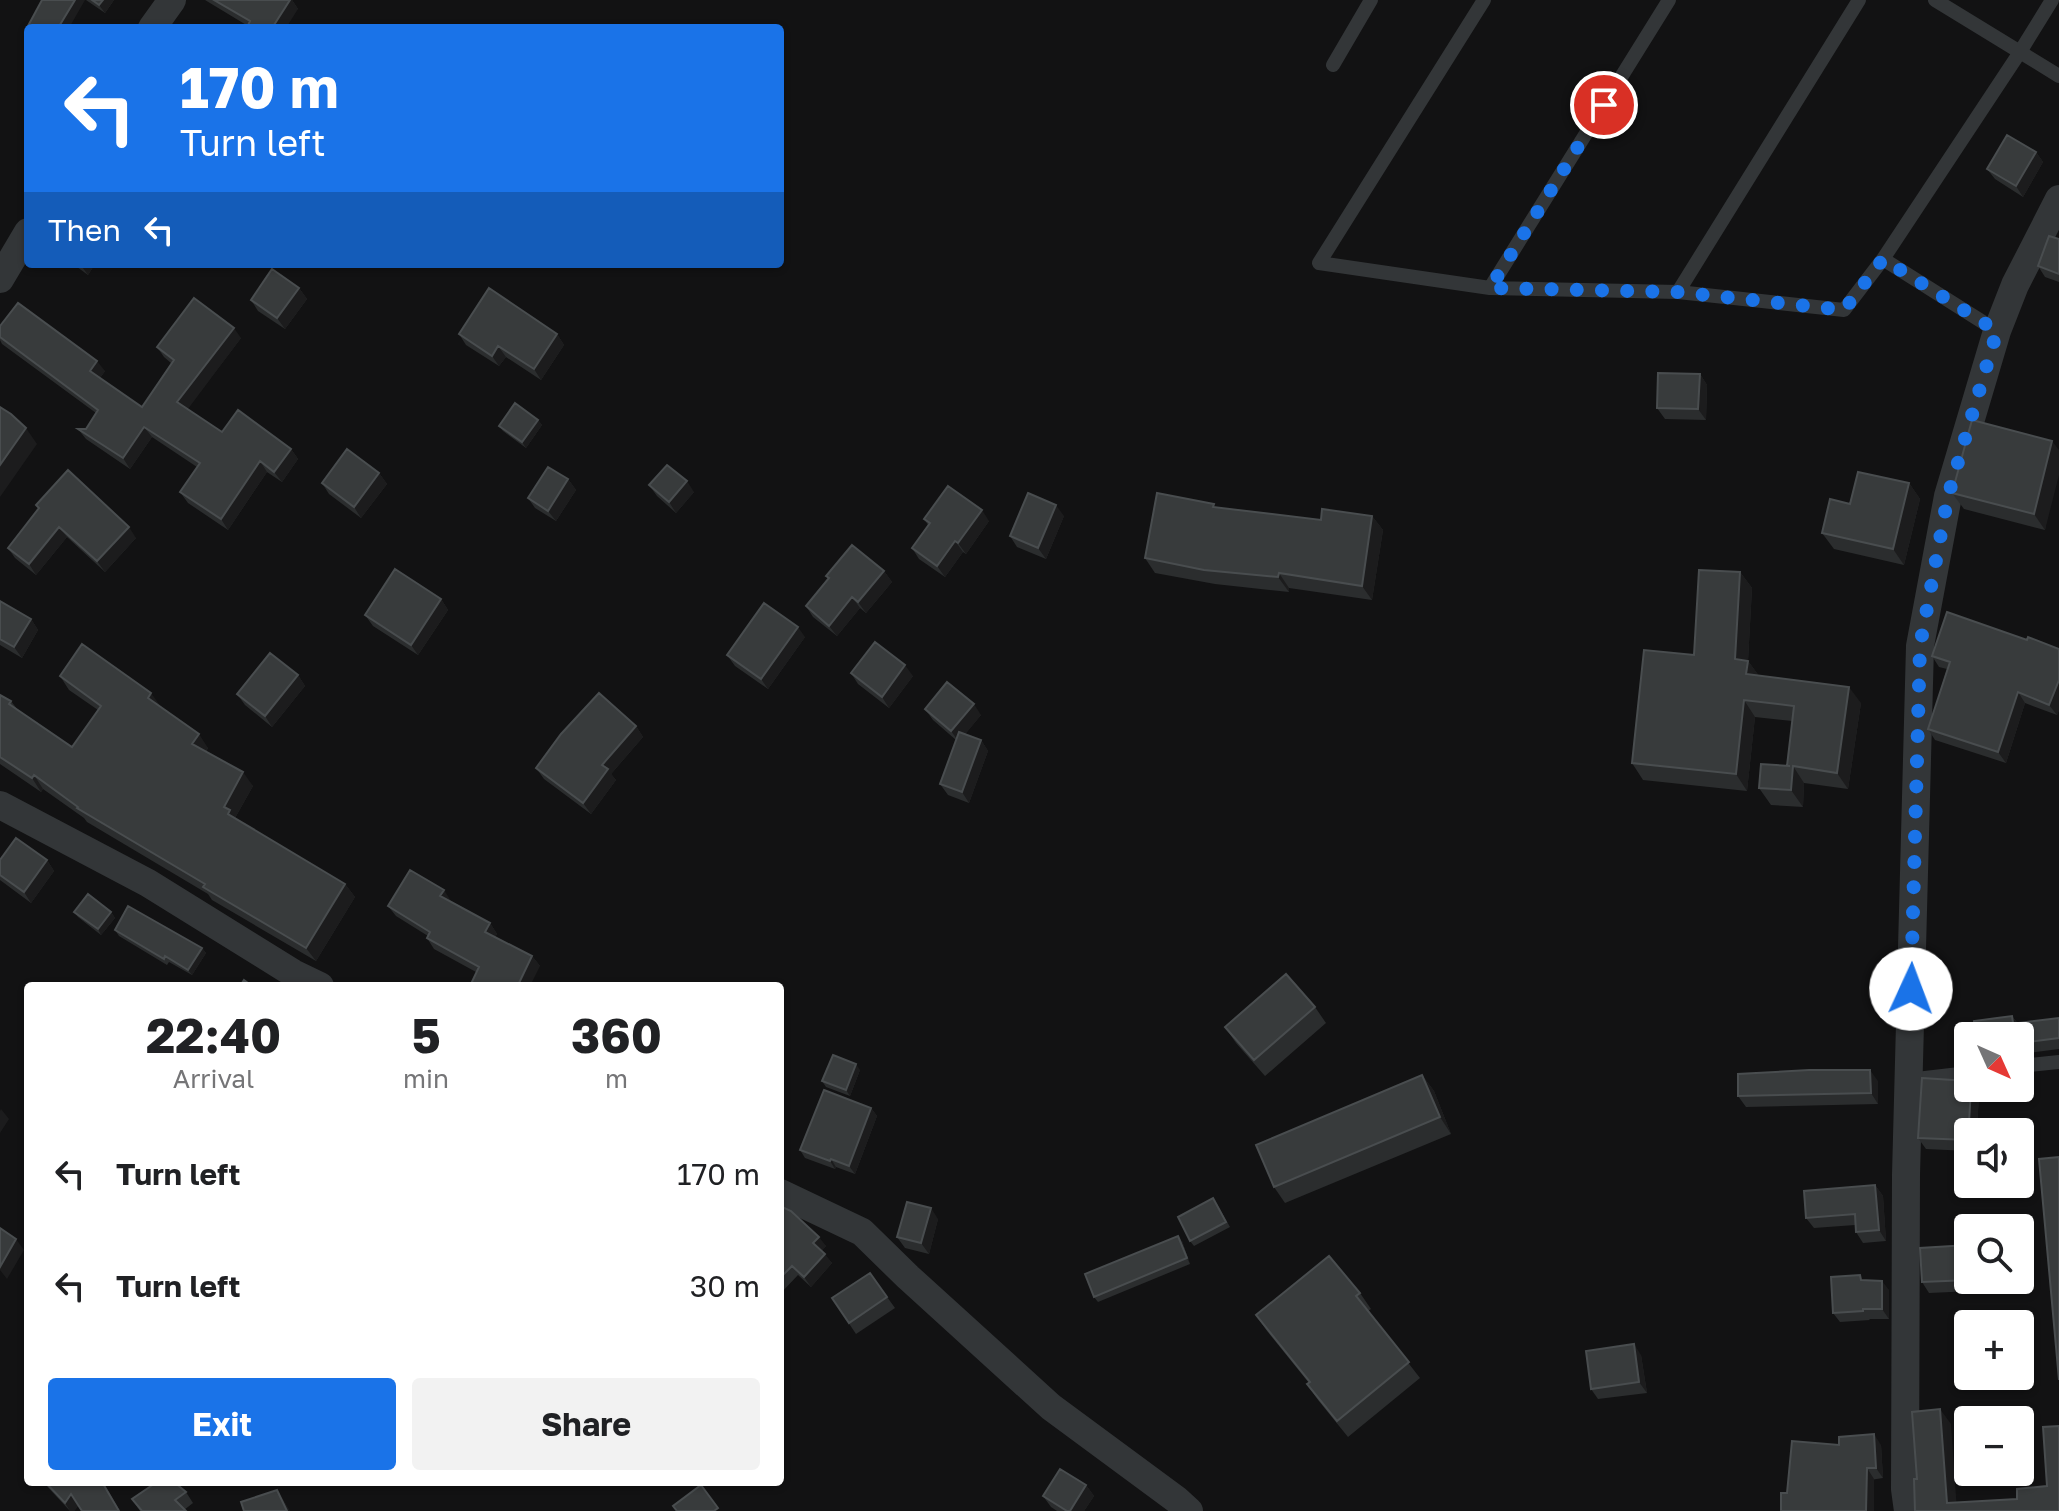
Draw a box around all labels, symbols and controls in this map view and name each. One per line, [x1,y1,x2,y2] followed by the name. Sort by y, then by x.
[180,53,339,120] text: 170 m
[48,56,152,160] icon: left
[1570,71,1638,139] pin
[1582,83,1626,127] icon: arrive
[180,121,326,164] text: Turn left
[137,208,181,252] icon: left
[48,212,121,248] text: Then
[1869,947,1953,1031] position arrow
[146,1006,281,1064] text: 22:40
[411,1006,441,1064] text: 5
[571,1006,662,1064] text: 360
[1954,1022,2034,1102] north arrow
[1954,1022,2034,1486] map controls
[173,1063,254,1094] text: Arrival
[403,1063,449,1094] text: min
[605,1063,628,1094] text: m
[1954,1118,2034,1198] button: sound
[48,1152,92,1196] icon: left
[116,1156,241,1192] text: Turn left
[677,1156,760,1192] text: 170 m
[1954,1214,2034,1294] button: search
[48,1264,92,1308] icon: left
[116,1268,241,1304] text: Turn left
[690,1268,760,1304] text: 30 m
[1954,1310,2034,1390] button: +
[48,1378,396,1470] button: Exit
[412,1378,760,1470] button: Share
[1954,1406,2034,1486] button: −

